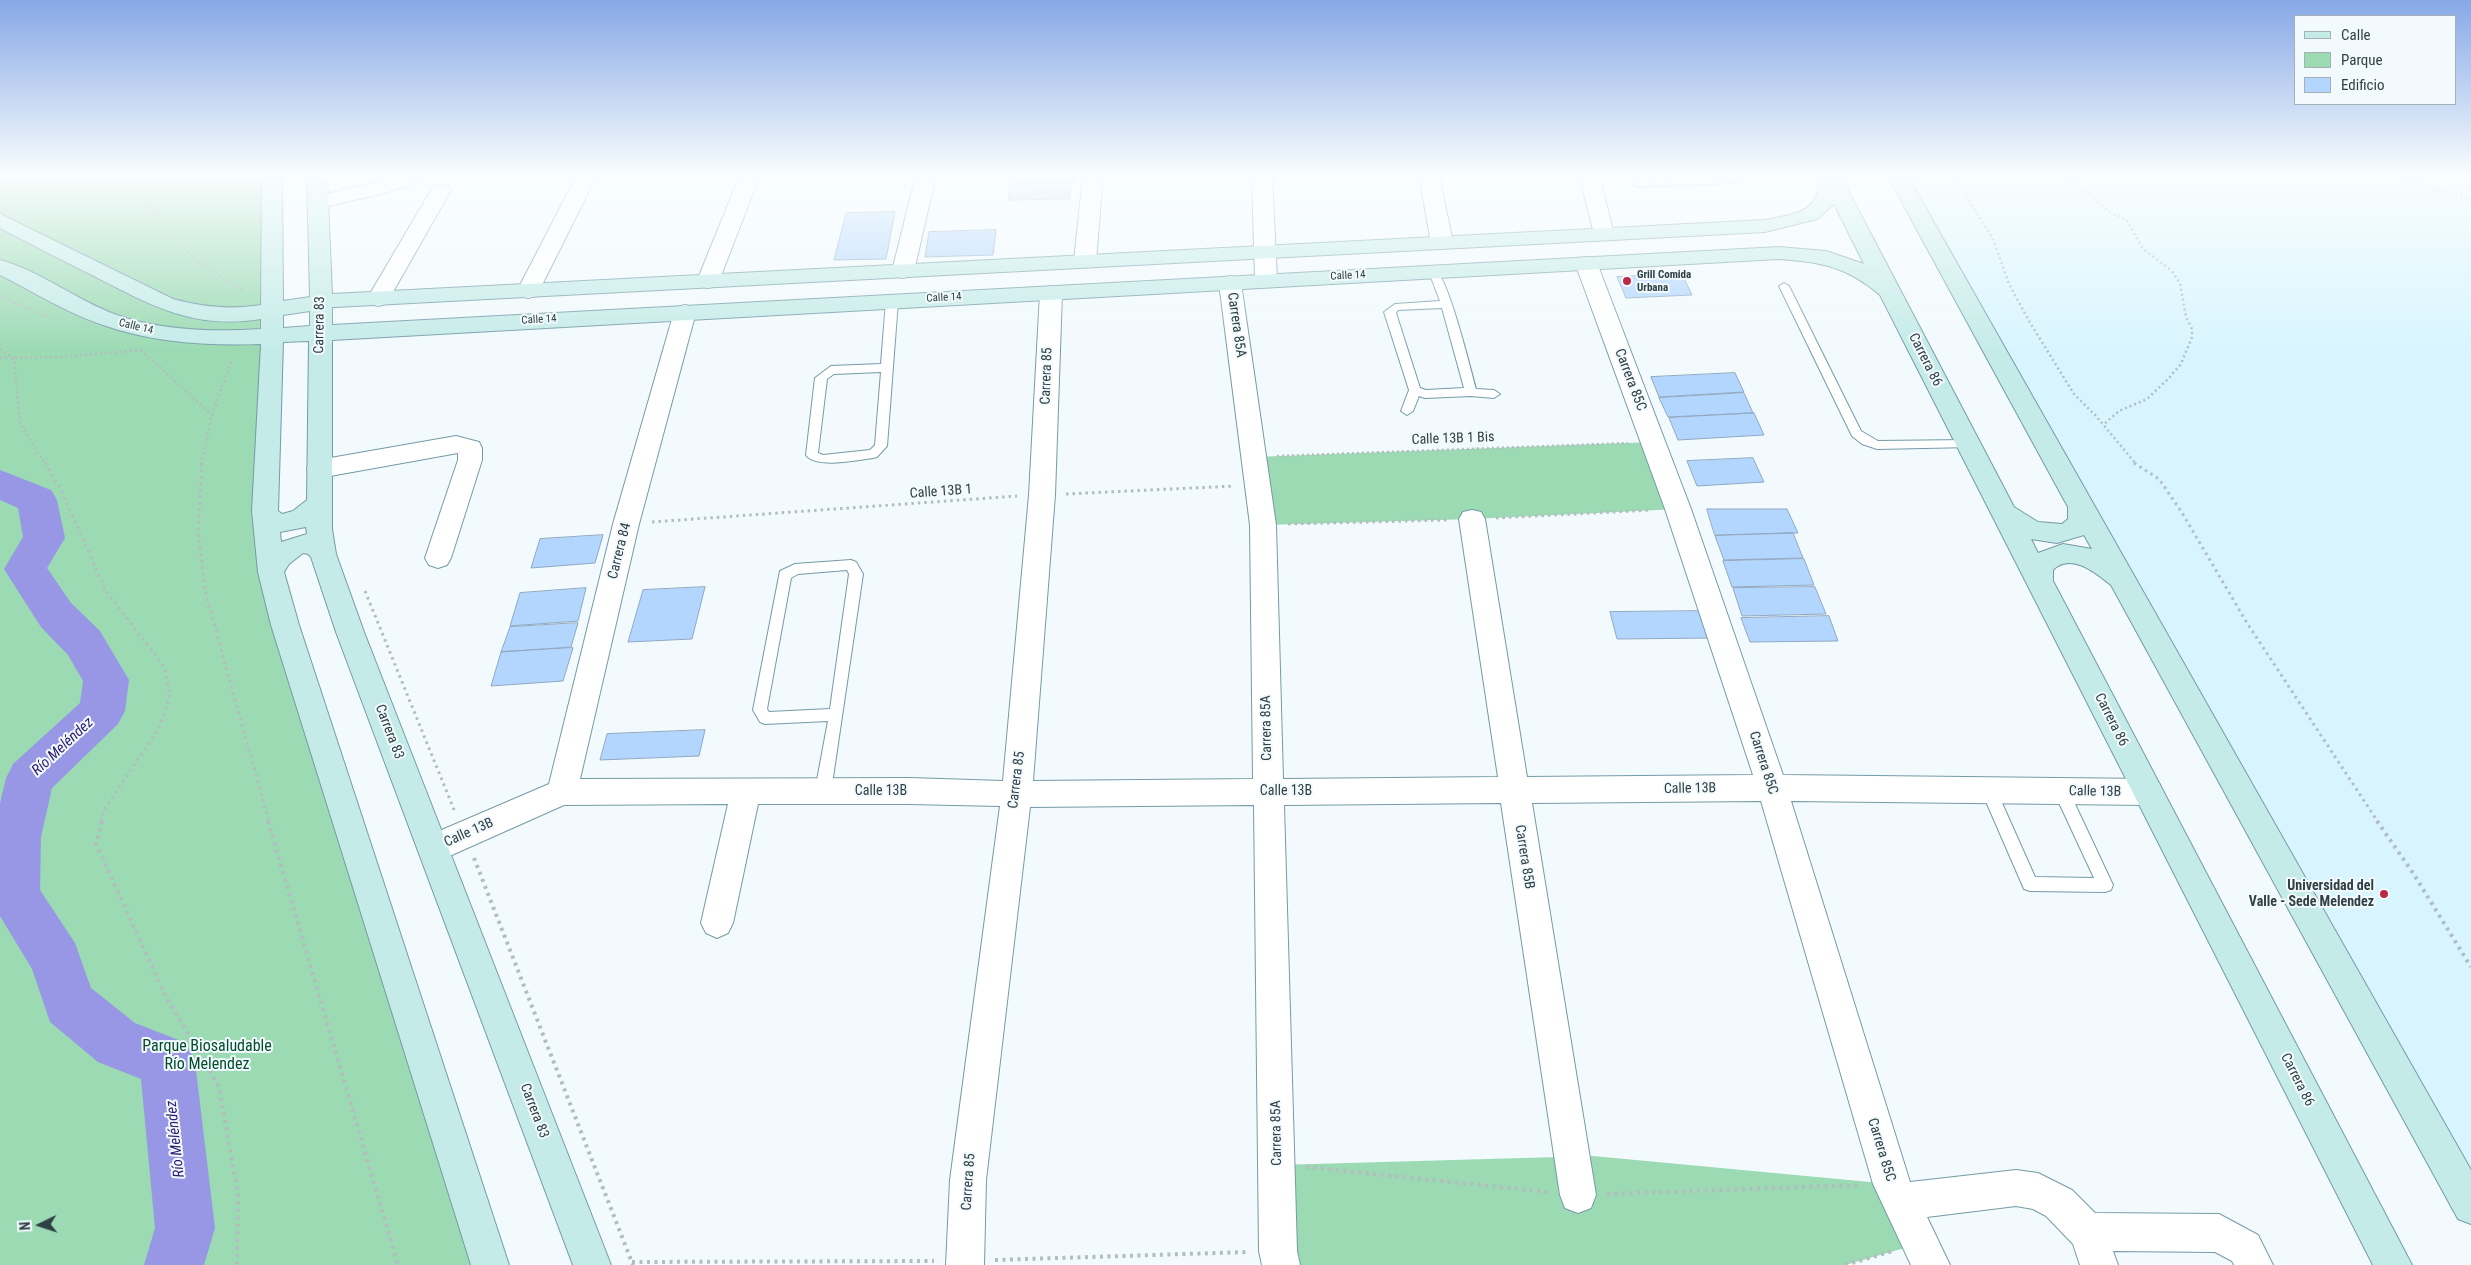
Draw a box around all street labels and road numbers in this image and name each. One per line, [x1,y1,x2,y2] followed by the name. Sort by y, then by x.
[1330,268,1366,284] street label: Calle 14
[926,290,962,306] street label: Calle 14
[1223,291,1249,359] street label: Carrera 85A
[311,296,329,354] street label: Carrera 83
[521,312,557,328] street label: Calle 14
[117,316,155,338] street label: Calle 14
[1904,331,1946,389] street label: Carrera 86
[1038,347,1056,405] street label: Carrera 85
[1610,347,1650,413] street label: Carrera 85C
[1411,429,1495,449] street label: Calle 13B 1 Bis
[909,481,973,503] street label: Calle 13B 1
[605,521,635,581] street label: Carrera 84
[2090,691,2132,749] street label: Carrera 86
[1258,695,1276,761] street label: Carrera 85A
[371,702,407,762] street label: Carrera 83
[1745,729,1781,797] street label: Carrera 85C
[1005,751,1029,809] street label: Carrera 85
[1664,780,1716,798] street label: Calle 13B
[855,783,907,799] street label: Calle 13B
[1260,783,1312,799] street label: Calle 13B
[2069,783,2121,801] street label: Calle 13B
[442,815,496,851] street label: Calle 13B
[1511,824,1537,890] street label: Carrera 85B
[2276,1051,2318,1109] street label: Carrera 86
[516,1081,552,1141] street label: Carrera 83
[1268,1100,1286,1166] street label: Carrera 85A
[1863,1116,1899,1184] street label: Carrera 85C
[959,1153,979,1211] street label: Carrera 85

